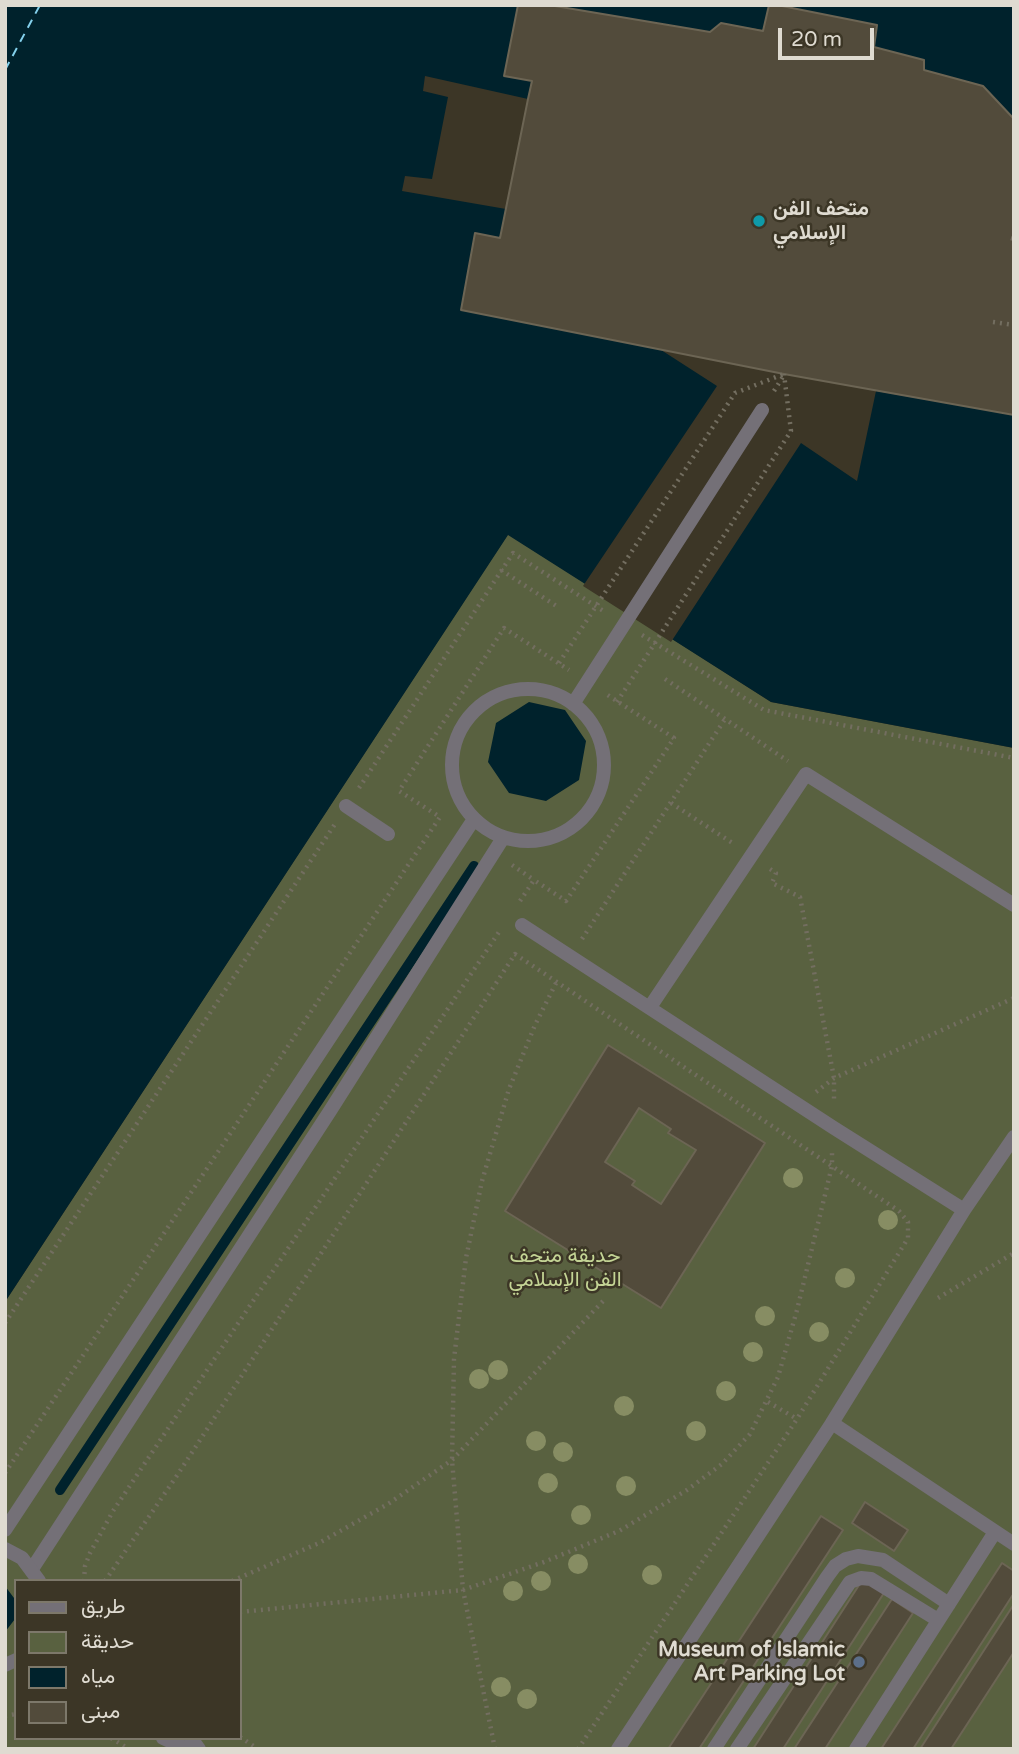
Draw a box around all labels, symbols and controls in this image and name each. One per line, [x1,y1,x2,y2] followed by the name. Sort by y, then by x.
[781,14,877,58] scale bar
[791,27,842,52] text: 20 m
[773,196,869,246] place label: متحف الفن الإسلامي
[751,213,767,229] marker: متحف الفن الإسلامي
[508,1243,622,1293] park label: حديقة متحف الفن الإسلامي
[14,1579,242,1740] legend
[81,1594,126,1619] text: طريق
[81,1629,134,1654] text: حديقة
[658,1637,845,1687] place label: Museum of Islamic Art Parking Lot
[851,1654,867,1670] marker: Museum of Islamic Art Parking Lot
[81,1664,115,1689] text: مياه
[81,1699,120,1724] text: مبنى

